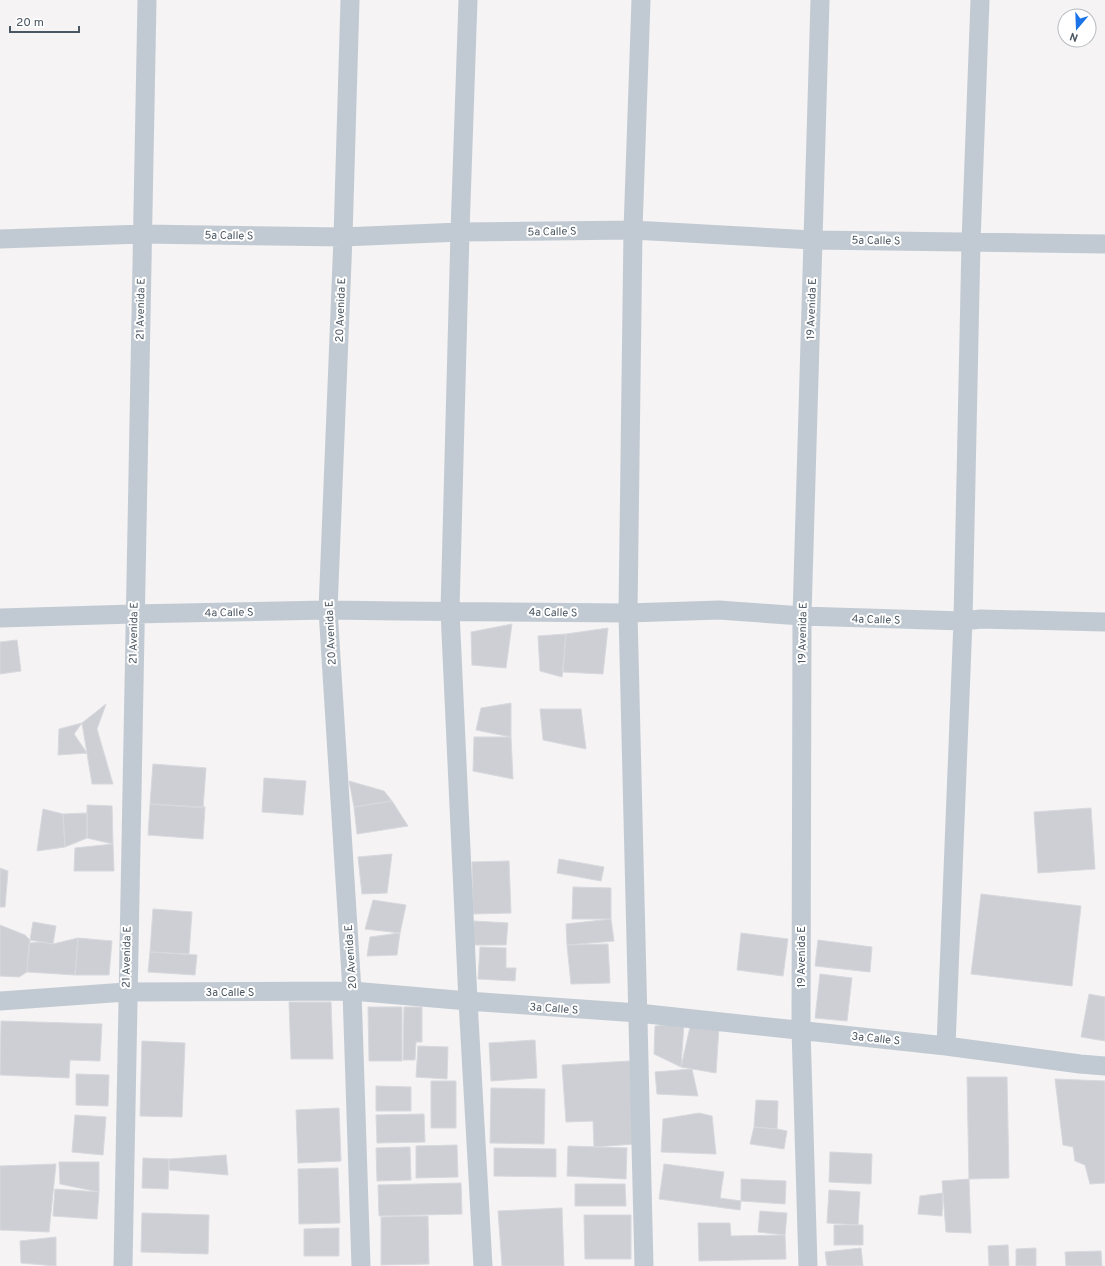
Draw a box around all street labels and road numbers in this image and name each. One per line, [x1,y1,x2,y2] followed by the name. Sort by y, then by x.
[527,225,577,239] street label: 5a Calle S
[204,229,254,243] street label: 5a Calle S
[851,234,901,248] street label: 5a Calle S
[133,278,149,340] street label: 21 Avenida E
[333,278,349,343] street label: 20 Avenida E
[804,278,820,340] street label: 19 Avenida E
[322,600,340,666] street label: 20 Avenida E
[126,602,142,664] street label: 21 Avenida E
[795,602,811,664] street label: 19 Avenida E
[204,606,254,620] street label: 4a Calle S
[528,606,578,620] street label: 4a Calle S
[851,612,901,628] street label: 4a Calle S
[342,924,360,990] street label: 20 Avenida E
[119,926,135,988] street label: 21 Avenida E
[795,926,809,988] street label: 19 Avenida E
[206,986,254,1000] street label: 3a Calle S
[529,1000,579,1018] street label: 3a Calle S
[851,1029,901,1049] street label: 3a Calle S

